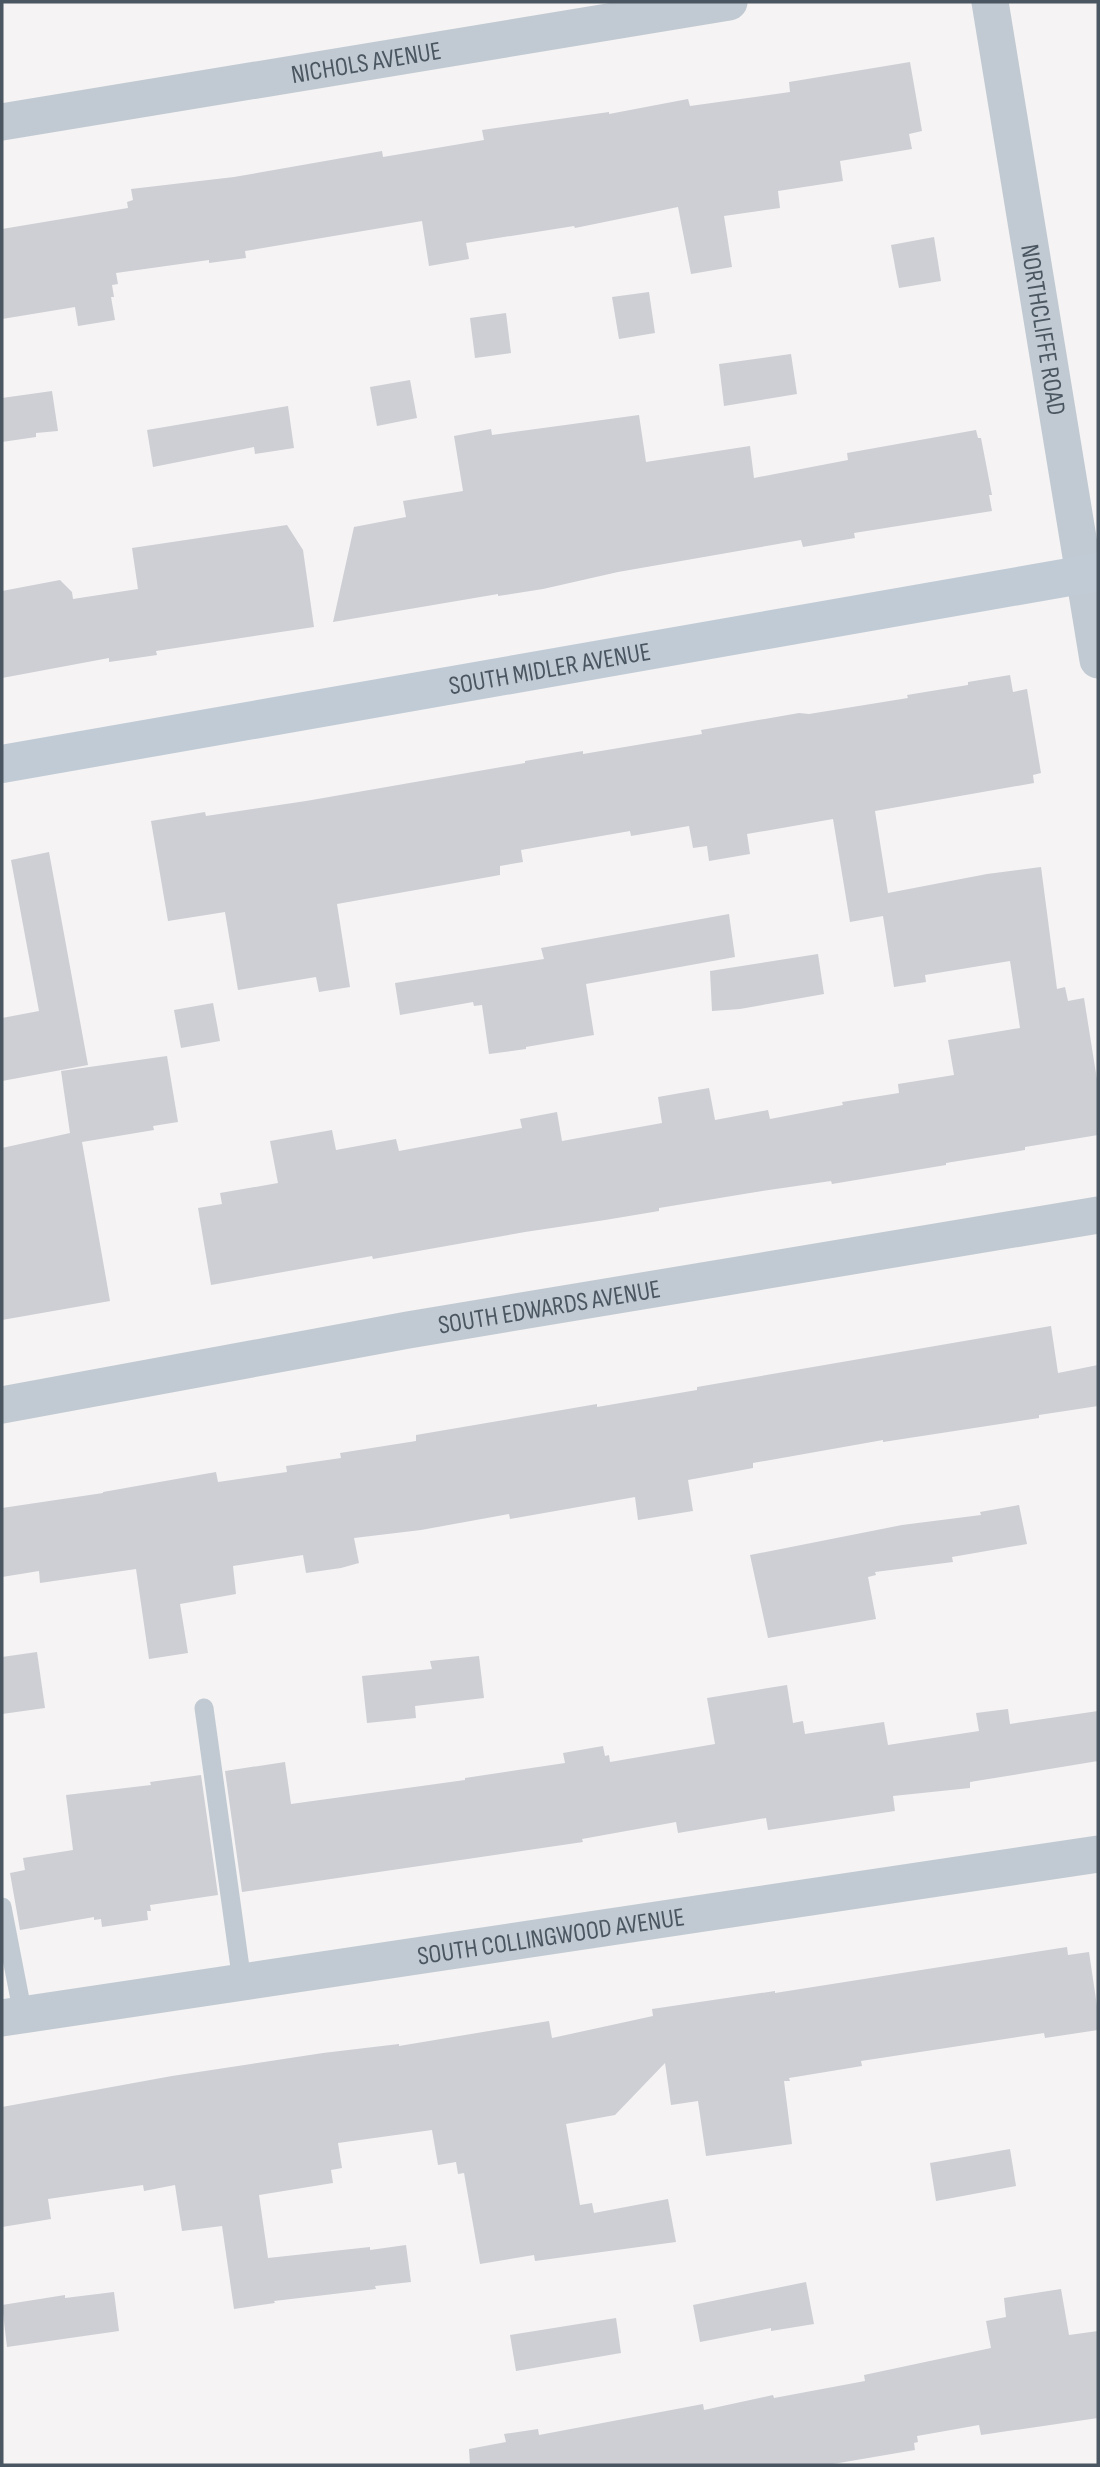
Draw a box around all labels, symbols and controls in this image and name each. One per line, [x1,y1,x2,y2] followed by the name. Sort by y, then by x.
[289,36,444,91] street label: NICHOLS AVENUE
[1013,242,1072,418] street label: NORTHCLIFFE ROAD
[447,637,653,702] street label: SOUTH MIDLER AVENUE
[436,1274,663,1342] street label: SOUTH EDWARDS AVENUE
[415,1902,687,1973] street label: SOUTH COLLINGWOOD AVENUE

